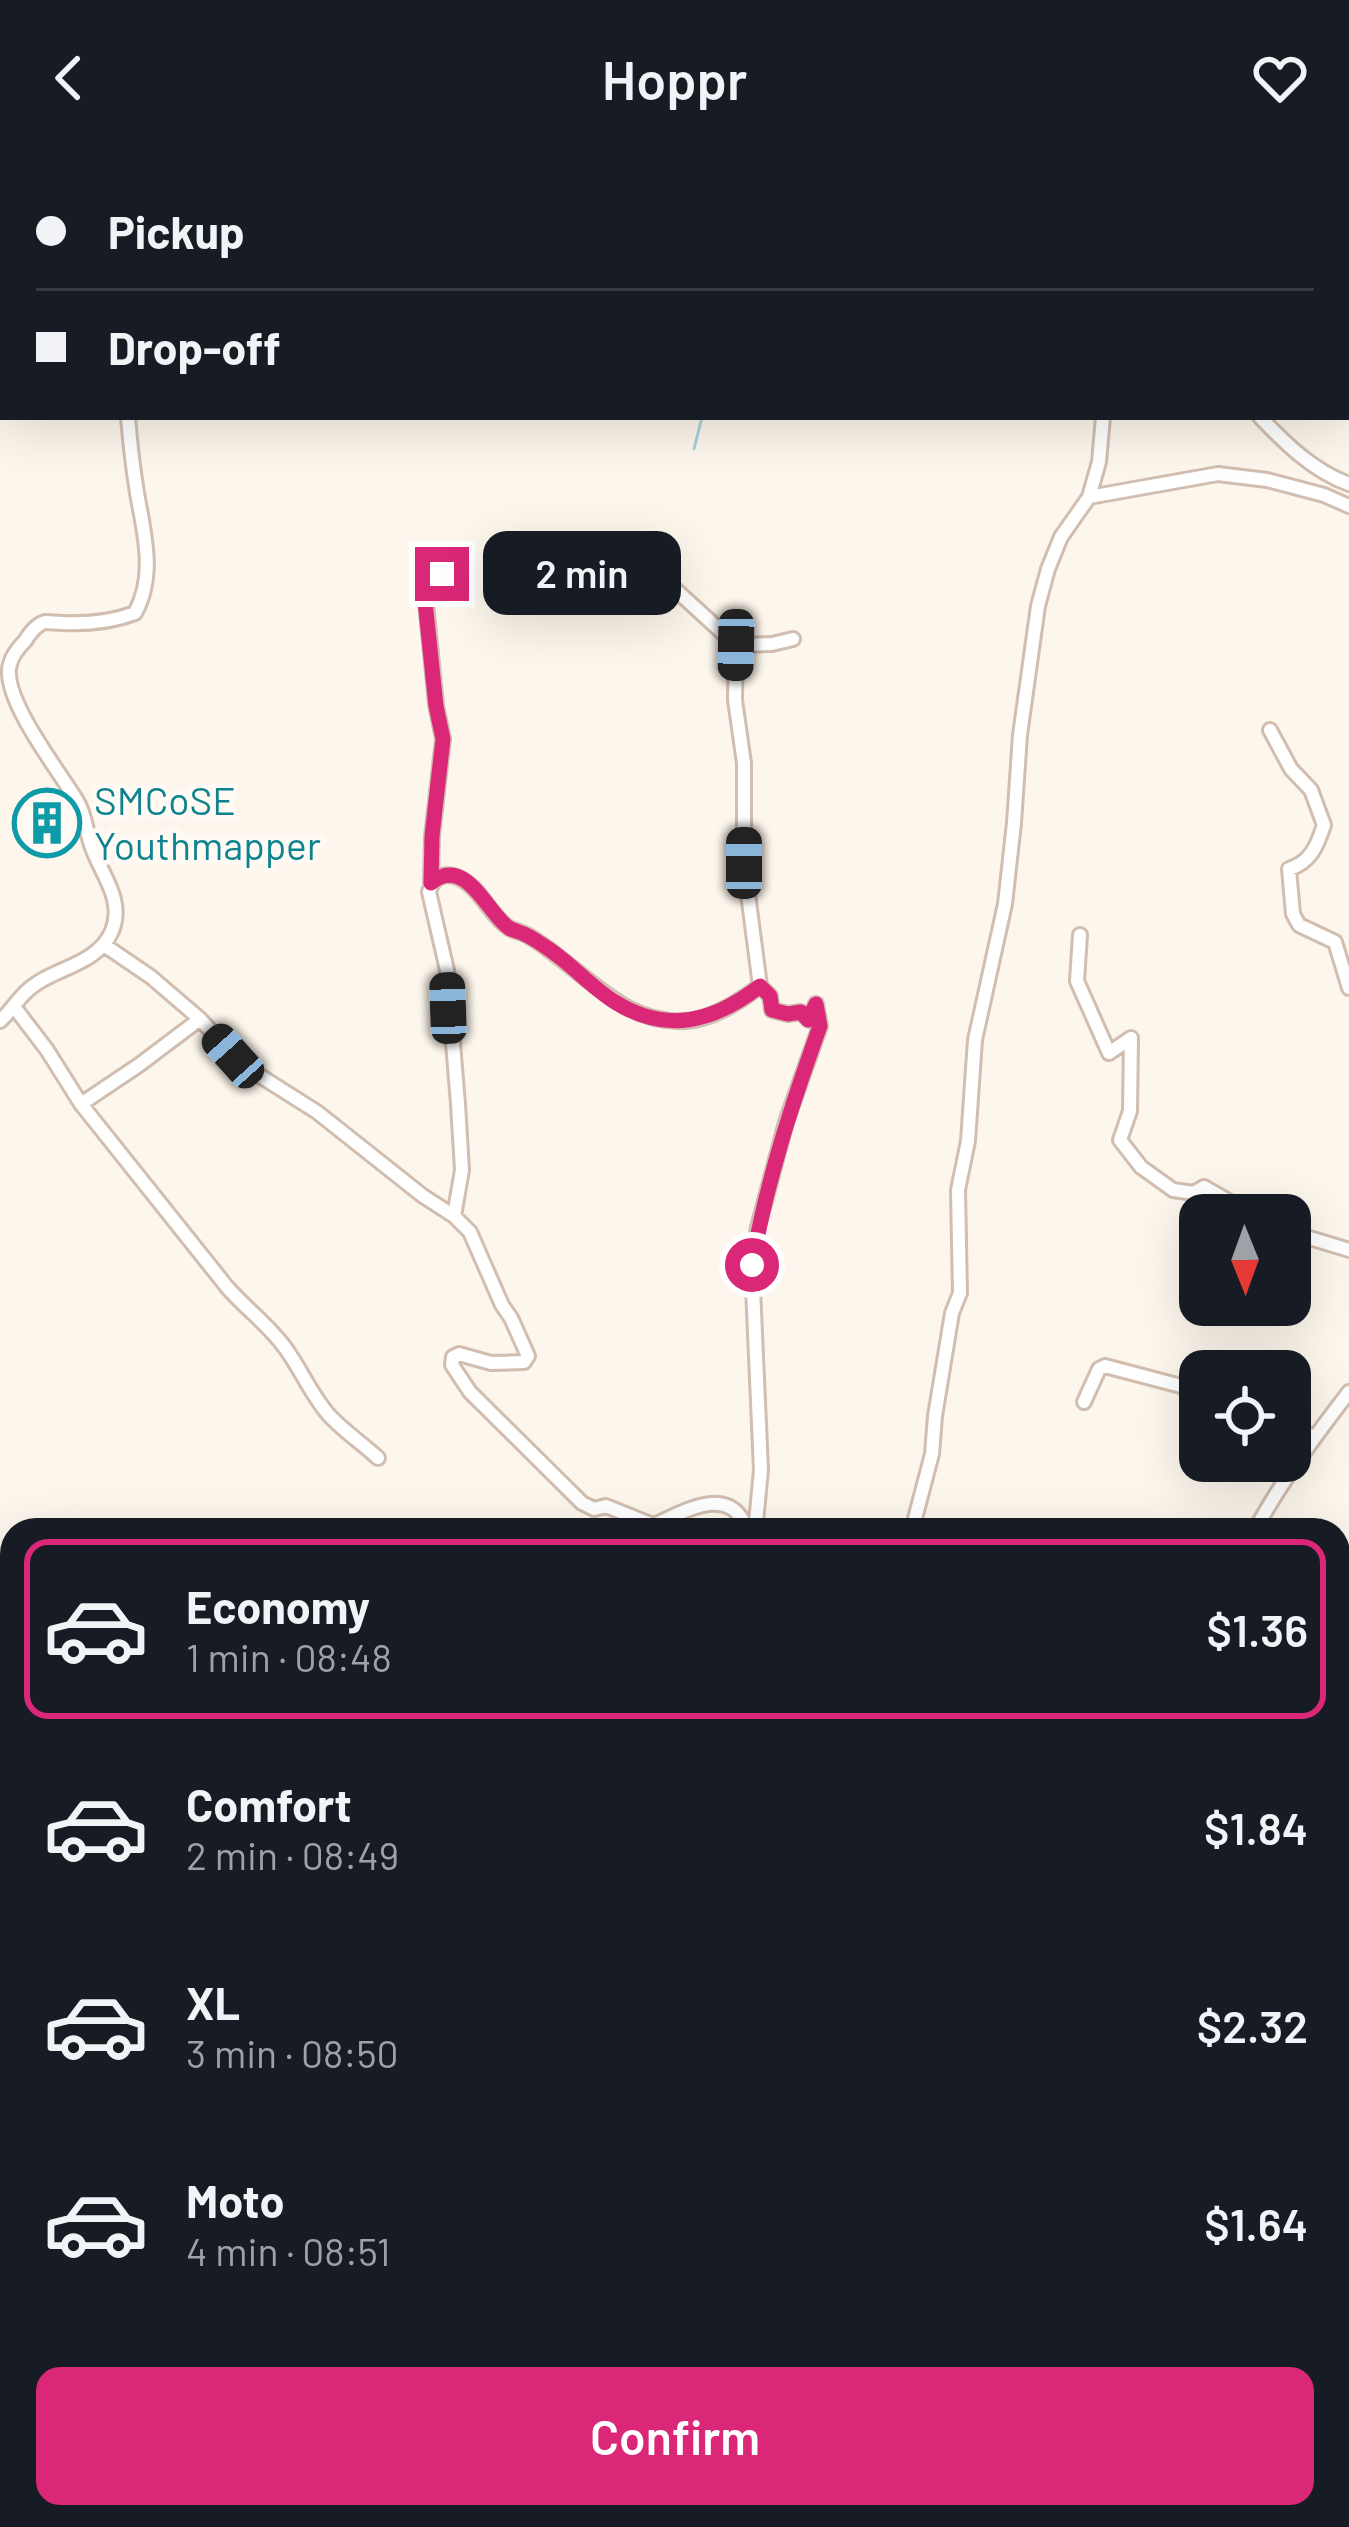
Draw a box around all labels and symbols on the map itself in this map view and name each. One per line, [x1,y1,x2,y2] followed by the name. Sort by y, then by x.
[484,532,682,616] callout: 2 min
[415,547,469,601] route end
[717,609,755,681] car
[94,776,321,868] place label: SMCoSE Youthmapper
[12,788,82,858] building icon: SMCoSE Youthmapper
[726,827,762,899] car
[429,971,467,1045] car
[196,1017,270,1095] car
[1179,1194,1311,1326] north arrow
[725,1238,779,1292] route start

